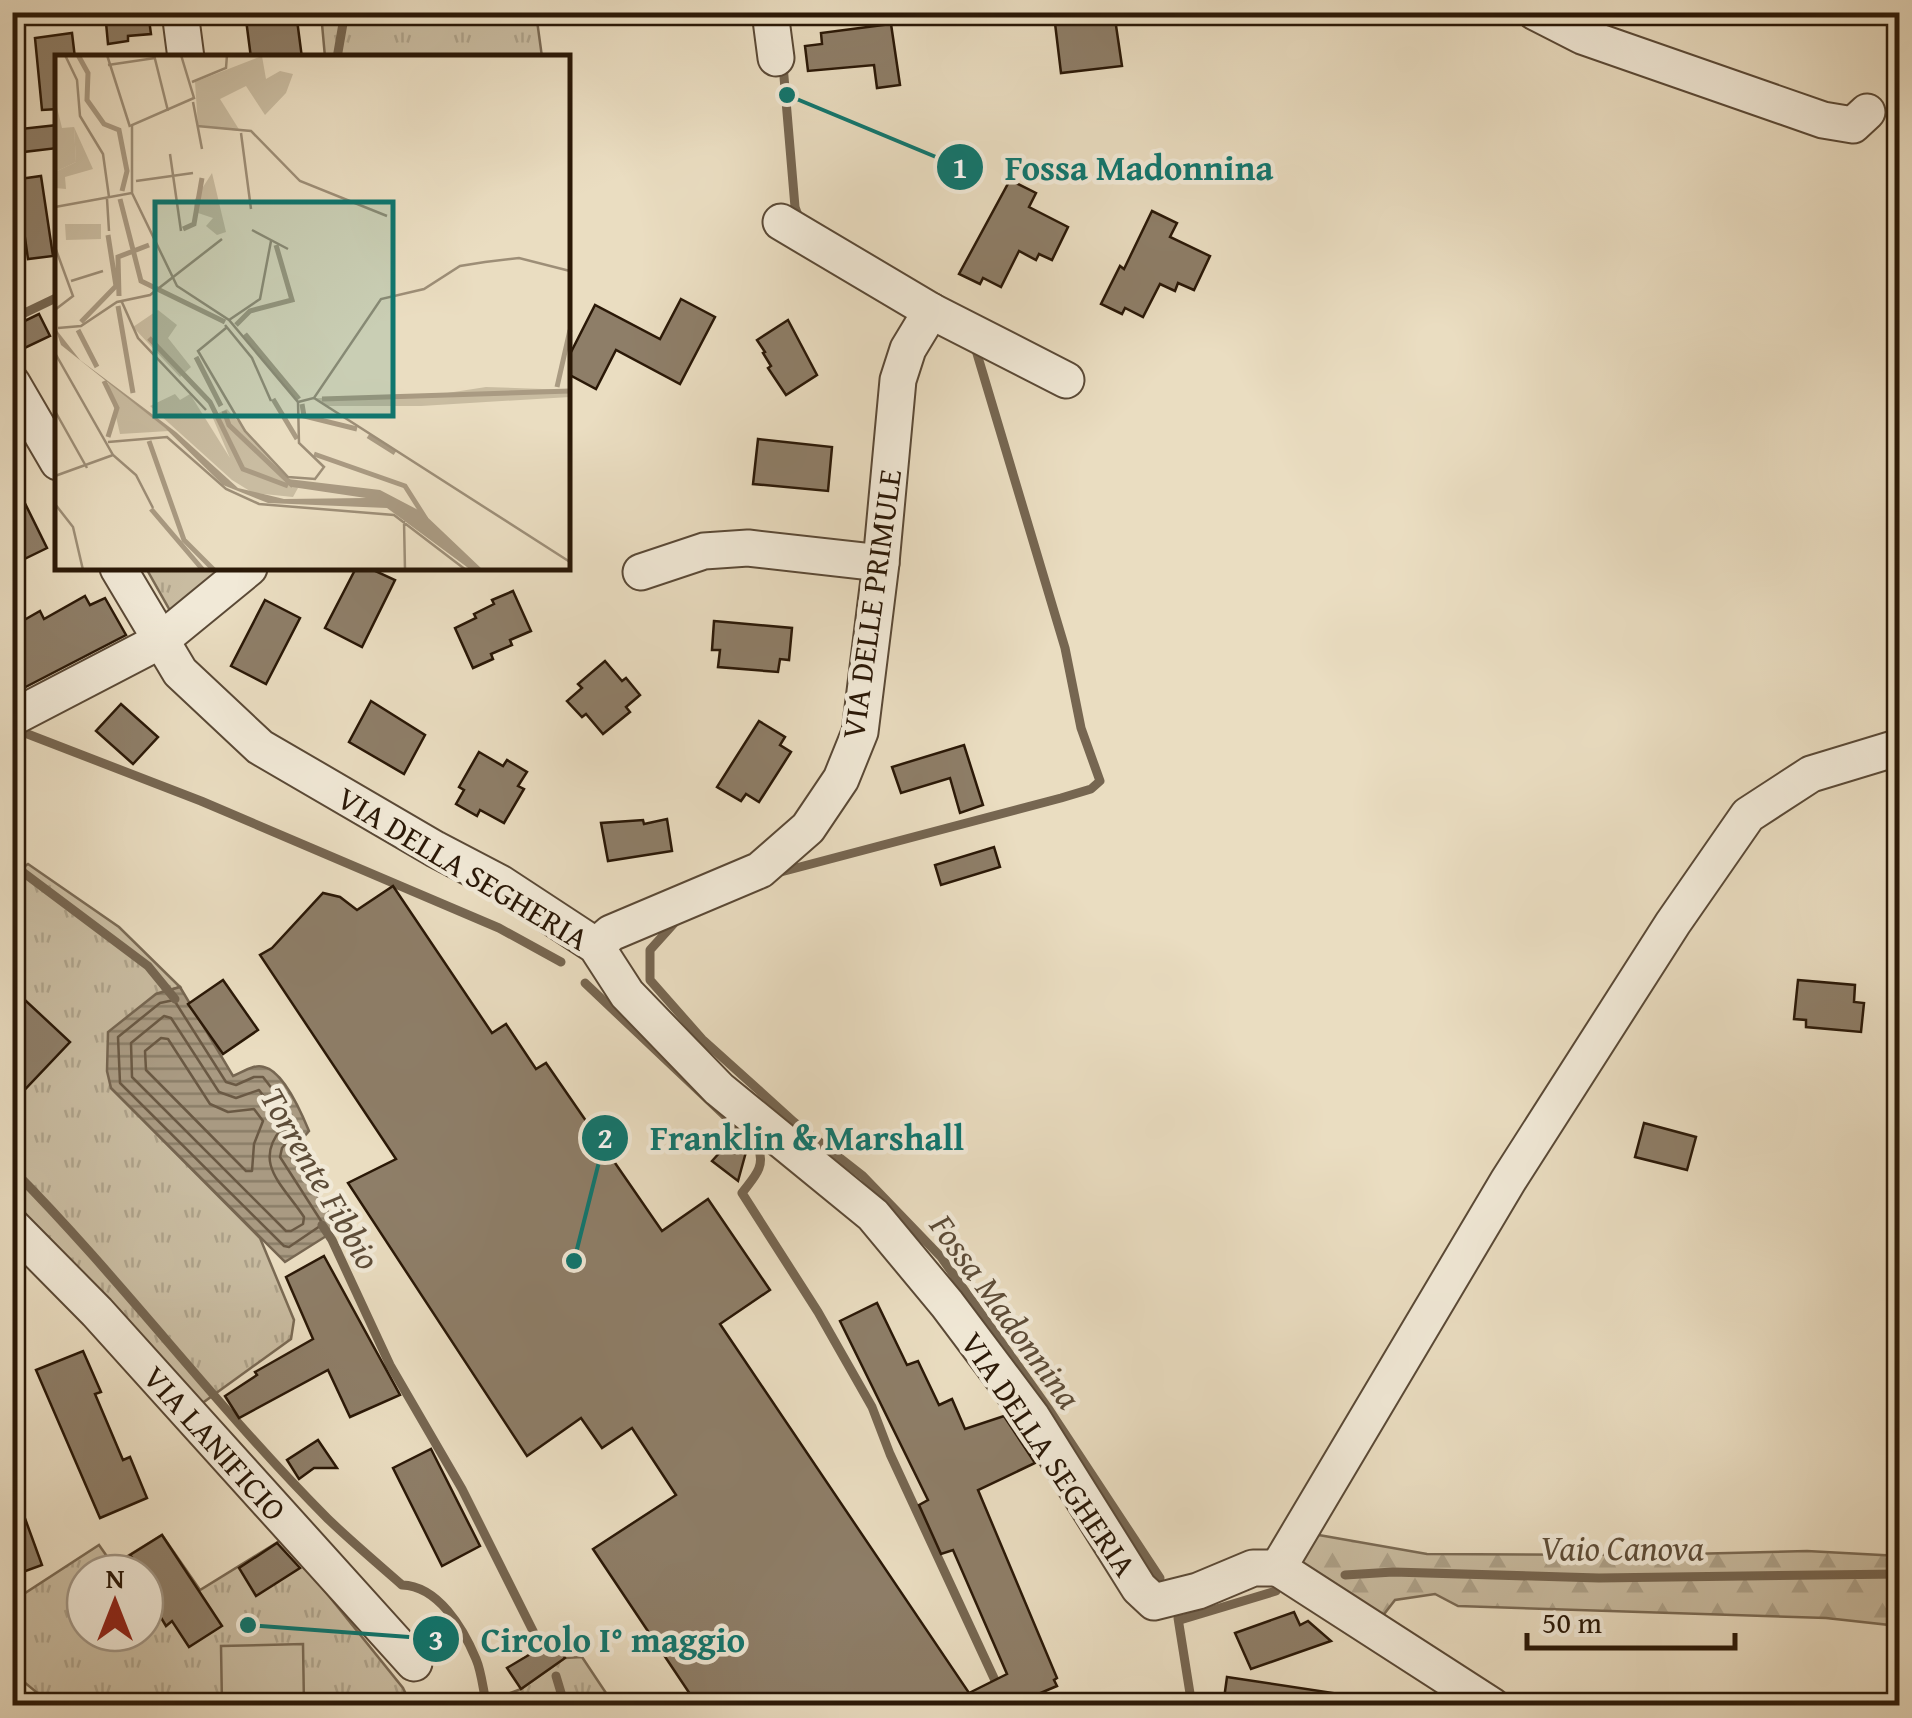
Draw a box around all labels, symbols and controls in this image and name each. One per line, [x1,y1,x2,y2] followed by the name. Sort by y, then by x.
[55,55,570,570] inset map
[935,135,1293,200] callout: Fossa Madonnina
[1005,142,1273,193] text: Fossa Madonnina
[952,145,968,189] text: 1
[829,466,913,742] street label: VIA DELLE PRIMULE
[328,774,598,962] street label: VIA DELLA SEGHERIA
[248,1077,394,1279] water label: Torrente Fibbio
[580,1105,985,1170] callout: Franklin & Marshall
[650,1112,964,1163] text: Franklin & Marshall
[597,1115,613,1159] text: 2
[917,1202,1094,1419] water label: Fossa Madonnina
[949,1322,1149,1586] street label: VIA DELLA SEGHERIA
[132,1355,298,1531] street label: VIA LANIFICIO
[1540,1522,1704,1573] water label: Vaio Canova
[65,1553,165,1653] north arrow
[106,1557,125,1598] text: N
[1527,1588,1734,1650] scale bar
[1542,1600,1602,1644] text: 50 m
[411,1607,765,1672] callout: Circolo I° maggio
[481,1614,745,1665] text: Circolo I° maggio
[428,1617,444,1661] text: 3

